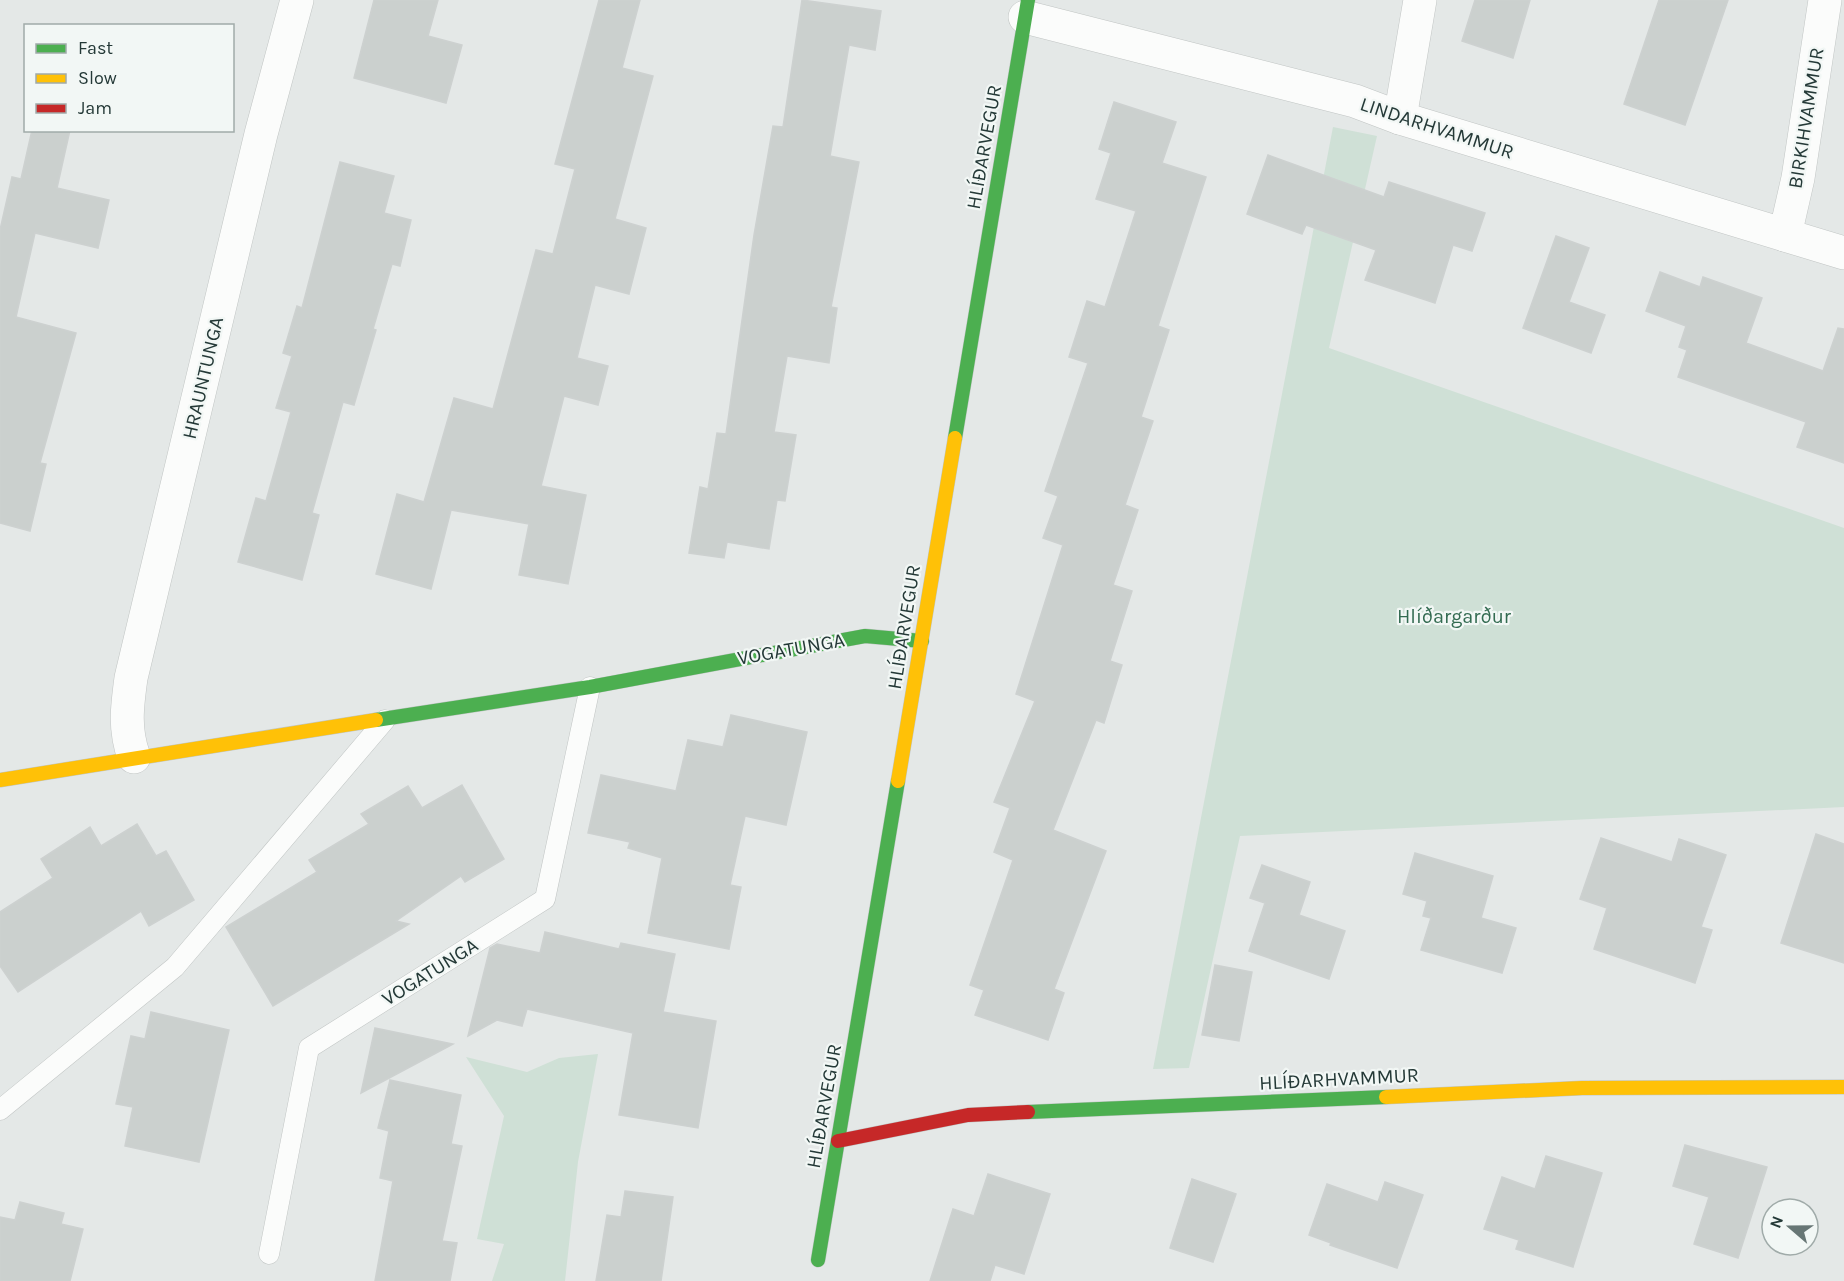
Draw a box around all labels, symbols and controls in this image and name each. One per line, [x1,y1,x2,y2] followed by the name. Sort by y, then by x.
[24,24,234,132] legend
[78,37,113,59] text: Fast
[1783,46,1829,190] street label: BIRKIHVAMMUR
[78,67,117,89] text: Slow
[961,83,1006,211] street label: HLÍÐARVEGUR
[1357,92,1517,164] street label: LINDARHVAMMUR
[78,97,112,119] text: Jam
[178,315,228,441] street label: HRAUNTUNGA
[882,563,925,691] street label: HLÍÐARVEGUR
[1397,605,1512,628] park label: Hlíðargarður
[735,628,847,670] street label: VOGATUNGA
[378,933,482,1011] street label: VOGATUNGA
[801,1042,846,1170] street label: HLÍÐARVEGUR
[1258,1062,1419,1095] street label: HLÍÐARHVAMMUR
[1760,1197,1820,1257] north arrow
[1765,1213,1787,1231] text: N

